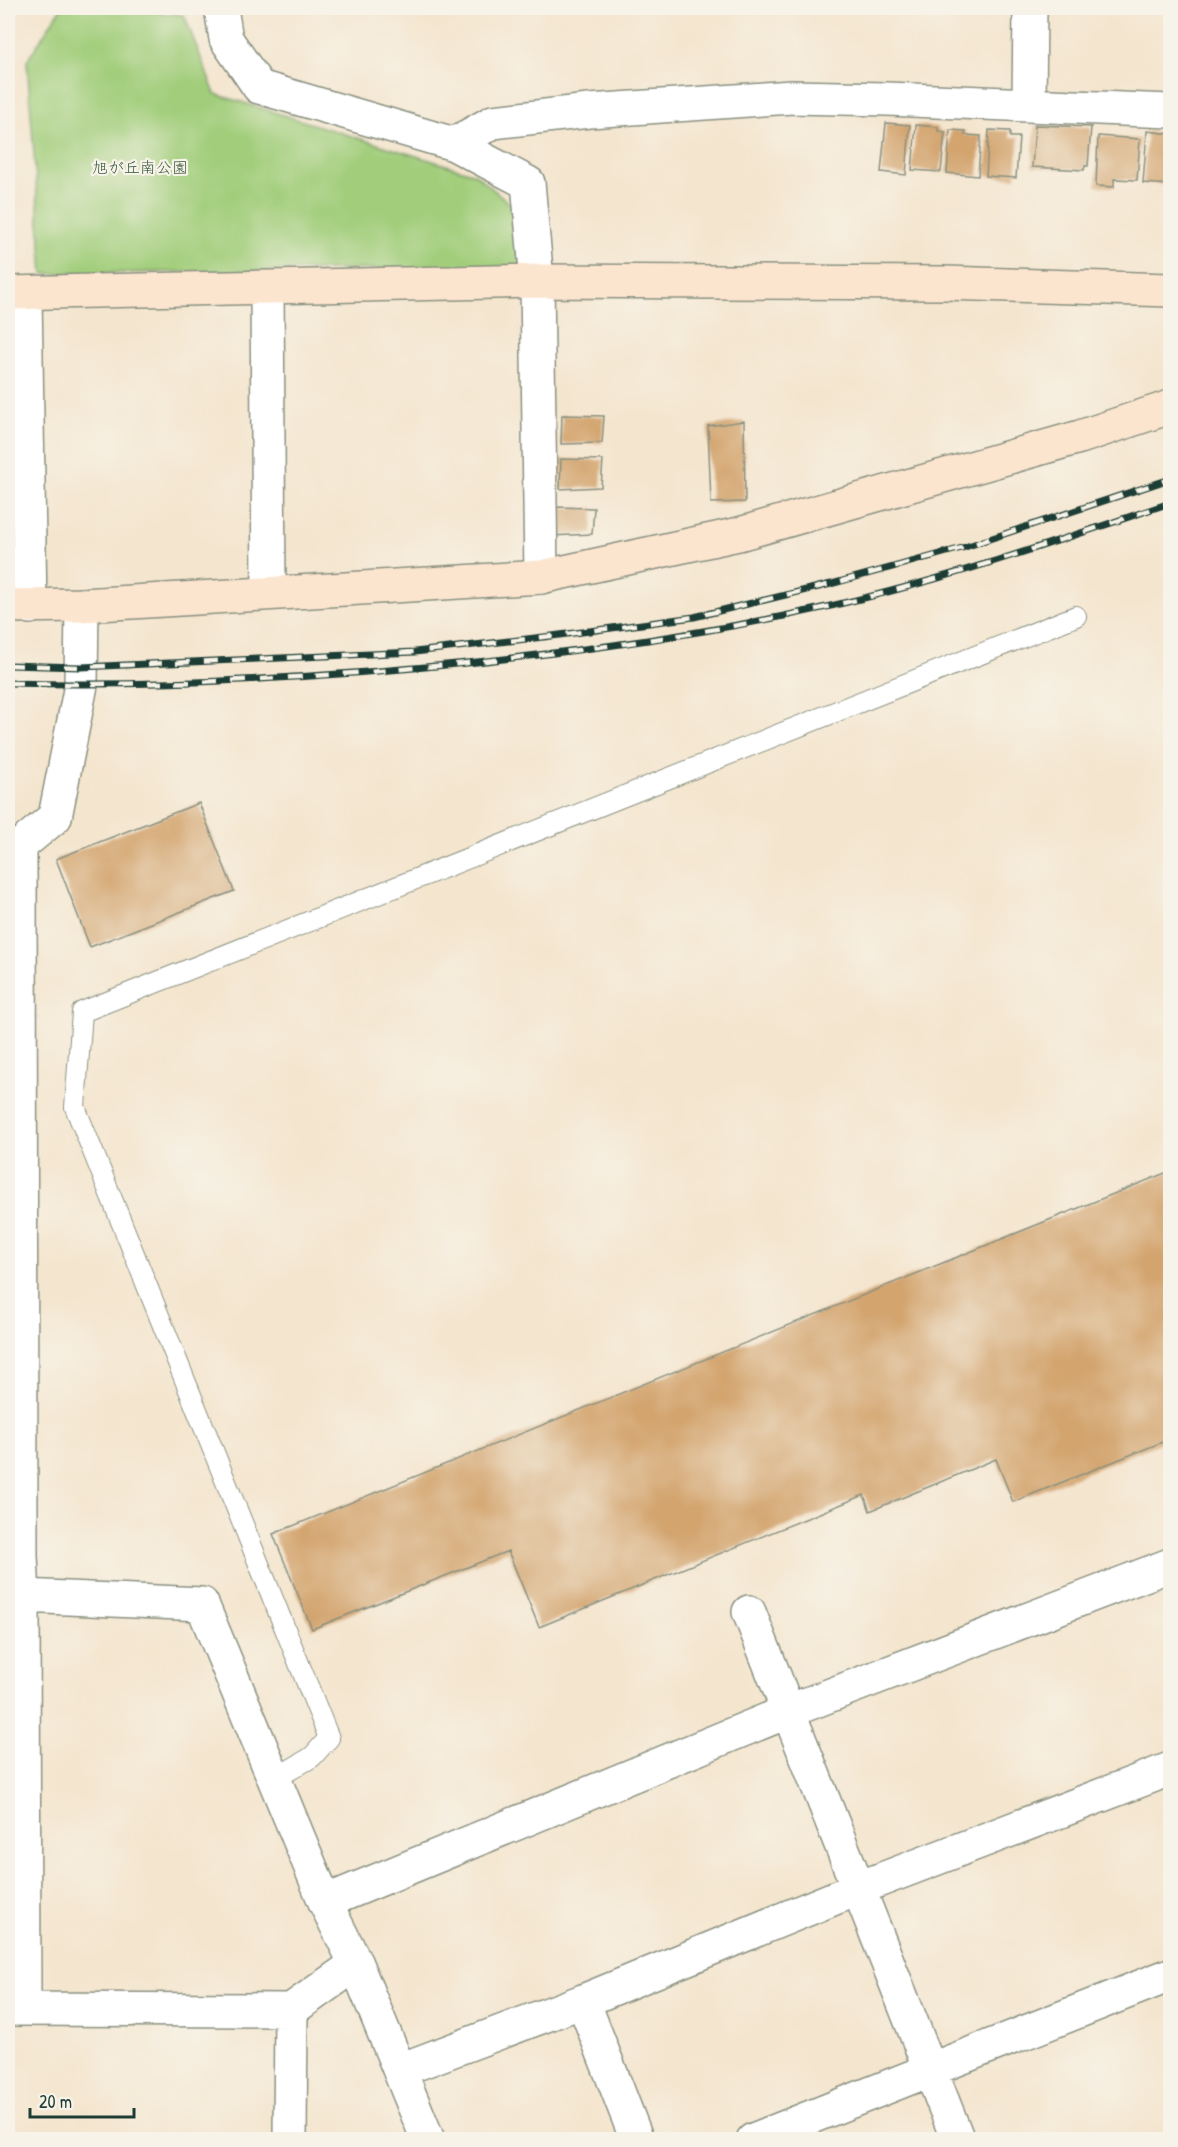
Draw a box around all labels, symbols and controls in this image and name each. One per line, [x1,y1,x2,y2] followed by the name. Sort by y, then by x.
[92,156,188,178] park label: 旭が丘南公園
[30,2081,134,2119] scale bar
[39,2089,72,2114] text: 20 m

